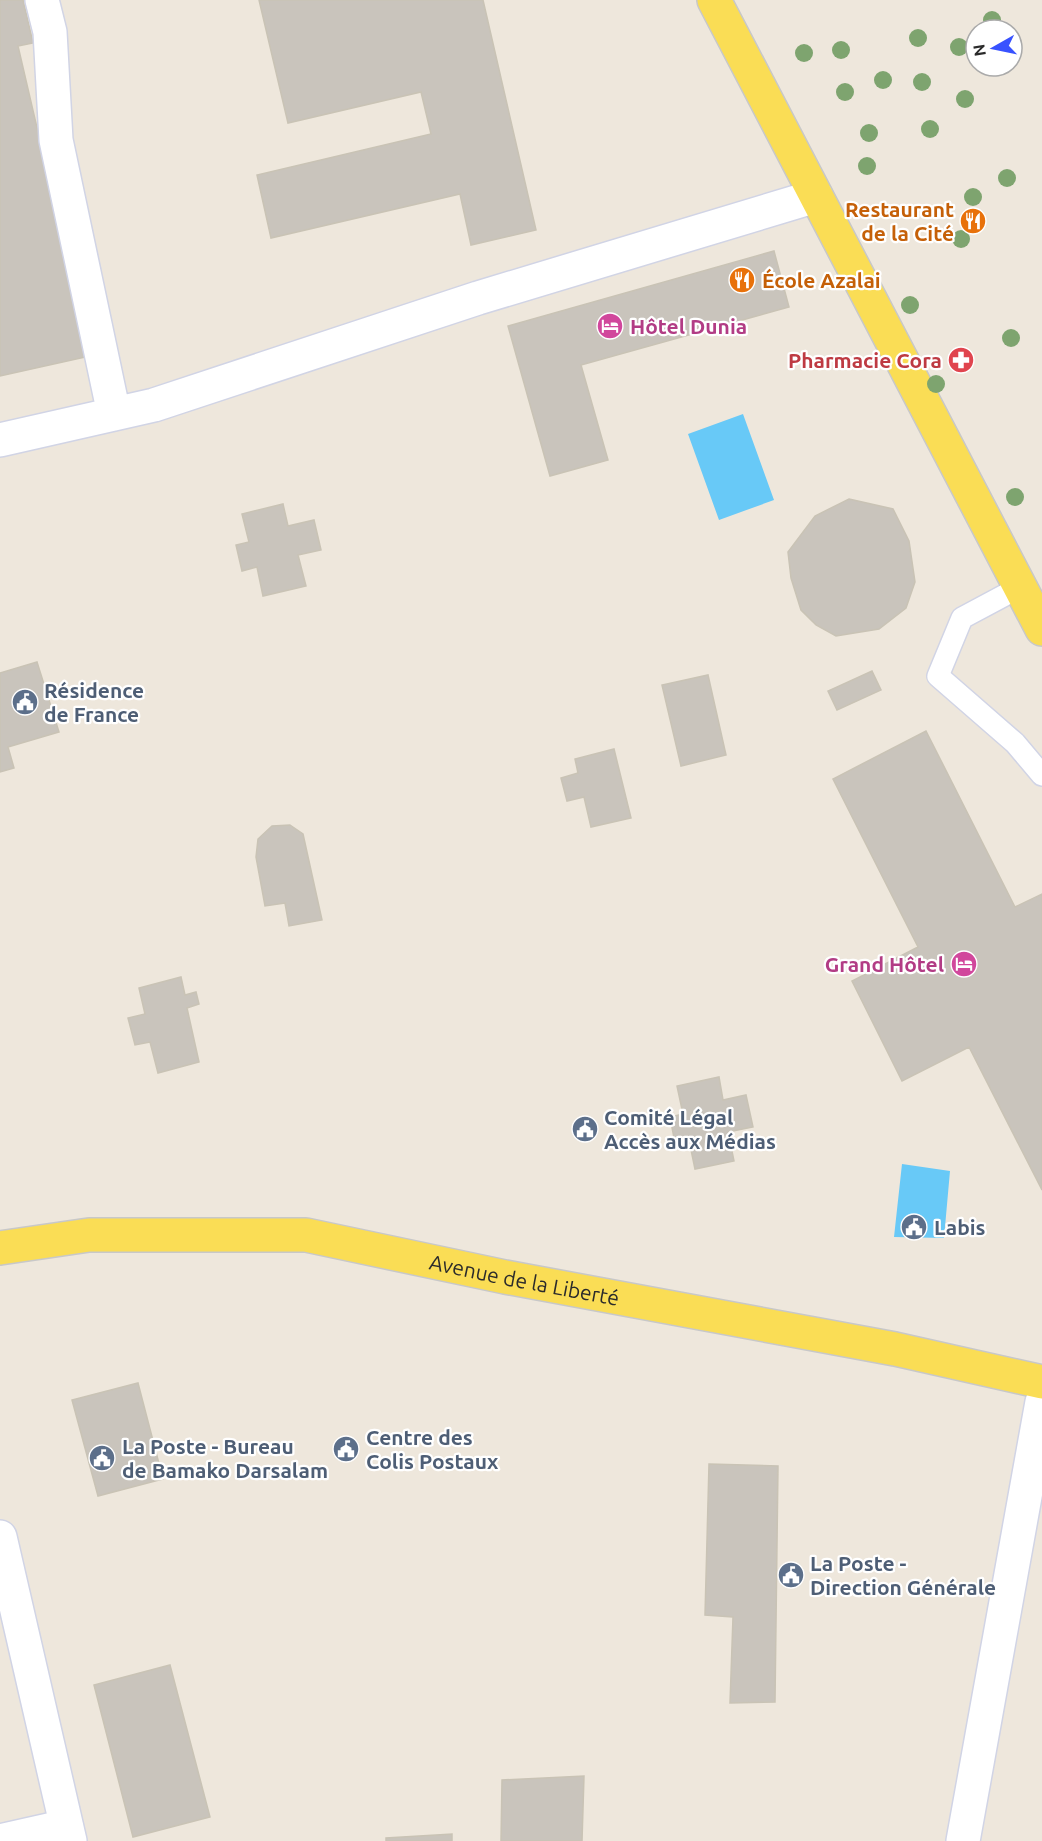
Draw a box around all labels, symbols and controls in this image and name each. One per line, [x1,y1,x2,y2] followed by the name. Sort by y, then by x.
[964,18,1024,78] north arrow
[969,43,989,58] text: N
[845,197,954,245] place label: Restaurant de la Cité
[958,206,988,236] restaurant icon: Restaurant de la Cité
[727,265,757,295] restaurant icon: École Azalai
[762,268,881,292] place label: École Azalai
[595,311,625,341] hotel icon: Hôtel Dunia
[630,314,747,338] place label: Hôtel Dunia
[946,345,976,375] pharmacy icon: Pharmacie Cora
[788,348,942,372] place label: Pharmacie Cora
[44,678,144,726] place label: Résidence de France
[10,687,40,717] public building icon: Résidence de France
[949,949,979,979] hotel icon: Grand Hôtel
[825,952,944,976] place label: Grand Hôtel
[604,1105,776,1153] place label: Comité Légal Accès aux Médias
[570,1114,600,1144] public building icon: Comité Légal Accès aux Médias
[899,1212,929,1242] public building icon: Labis
[934,1215,986,1239] place label: Labis
[427,1249,621,1310] street label: Avenue de la Liberté
[366,1425,499,1473] place label: Centre des Colis Postaux
[122,1434,328,1482] place label: La Poste - Bureau de Bamako Darsalam
[331,1434,361,1464] public building icon: Centre des Colis Postaux
[87,1443,117,1473] public building icon: La Poste - Bureau de Bamako Darsalam
[810,1551,996,1599] place label: La Poste - Direction Générale
[776,1560,806,1590] public building icon: La Poste - Direction Générale

